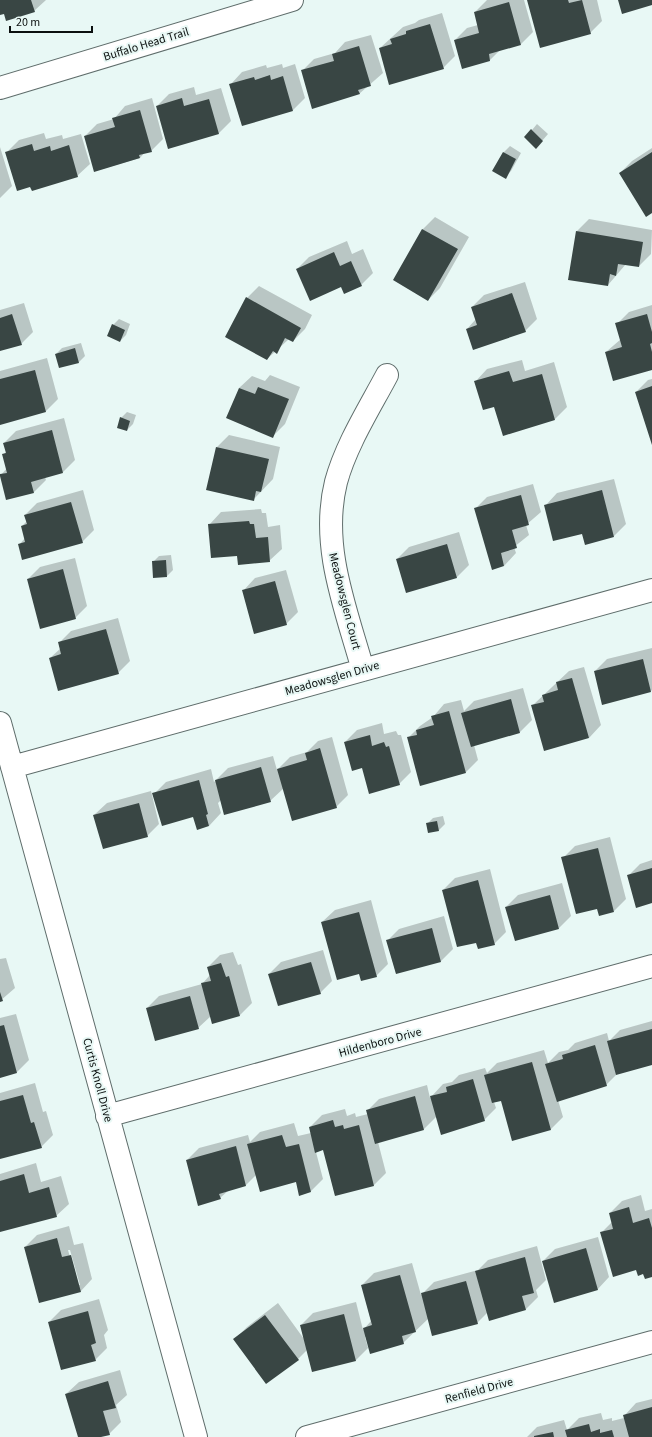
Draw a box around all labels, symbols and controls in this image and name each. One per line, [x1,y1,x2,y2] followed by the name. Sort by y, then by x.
[10,8,92,34] scale bar
[16,14,40,31] text: 20 m
[101,23,191,66] street label: Buffalo Head Trail
[324,551,365,651] street label: Meadowsglen Court
[283,657,381,700] street label: Meadowsglen Drive
[337,1023,423,1062] street label: Hildenboro Drive
[78,1036,117,1124] street label: Curtis Knoll Drive
[443,1373,515,1408] street label: Renfield Drive

